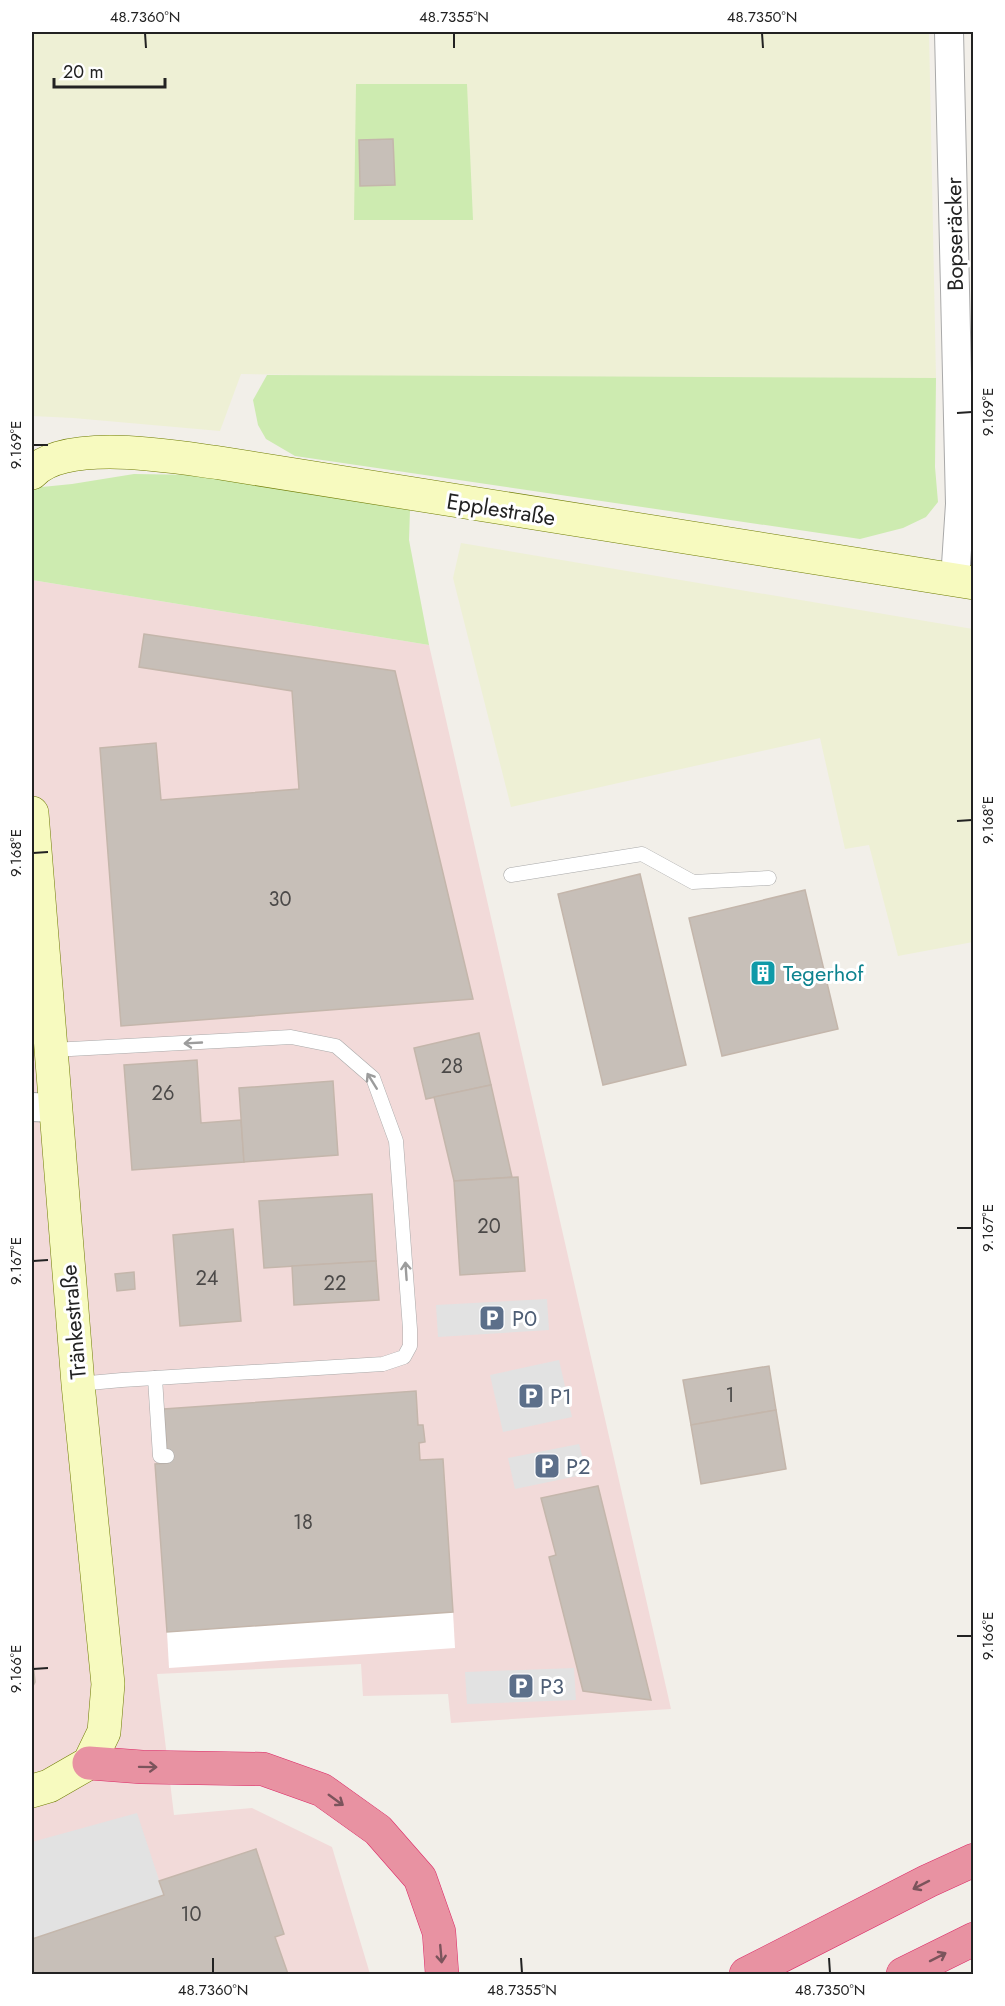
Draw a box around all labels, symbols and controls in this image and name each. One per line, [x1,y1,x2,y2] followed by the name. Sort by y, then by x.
[110,6,180,28] text: 48.7360°N
[419,6,489,28] text: 48.7355°N
[727,6,797,28] text: 48.7350°N
[54,51,165,89] scale bar
[63,59,103,85] text: 20 m
[937,176,971,291] street label: Bopseräcker
[977,388,999,436] text: 9.169°E
[5,421,27,469] text: 9.169°E
[444,485,558,533] street label: Epplestraße
[977,796,999,844] text: 9.168°E
[5,829,27,877] text: 9.168°E
[269,885,291,914] house number: 30
[783,957,864,989] place label: Tegerhof
[748,958,778,988] building icon: Tegerhof
[183,1037,203,1048] one-way arrow
[441,1052,463,1081] house number: 28
[366,1073,378,1090] one-way arrow
[152,1079,174,1108] house number: 26
[977,1204,999,1252] text: 9.167°E
[477,1212,501,1241] house number: 20
[5,1237,27,1285] text: 9.167°E
[400,1261,411,1281] one-way arrow
[52,1263,94,1381] street label: Tränkestraße
[195,1264,219,1293] house number: 24
[324,1269,346,1298] house number: 22
[512,1302,537,1334] place label: P0
[477,1303,507,1333] parking icon: P0
[550,1380,572,1412] place label: P1
[516,1381,546,1411] parking icon: P1
[726,1381,735,1410] house number: 1
[566,1450,591,1482] place label: P2
[532,1451,562,1481] parking icon: P2
[293,1508,313,1537] house number: 18
[977,1612,999,1660] text: 9.166°E
[5,1645,27,1693] text: 9.166°E
[540,1670,564,1702] place label: P3
[506,1671,536,1701] parking icon: P3
[137,1761,157,1772] one-way arrow
[328,1794,344,1806] one-way arrow
[912,1880,930,1891] one-way arrow
[181,1900,202,1929] house number: 10
[435,1944,446,1964] one-way arrow
[929,1950,947,1962] one-way arrow
[178,1979,248,2001] text: 48.7360°N
[487,1979,557,2001] text: 48.7355°N
[795,1979,865,2001] text: 48.7350°N

